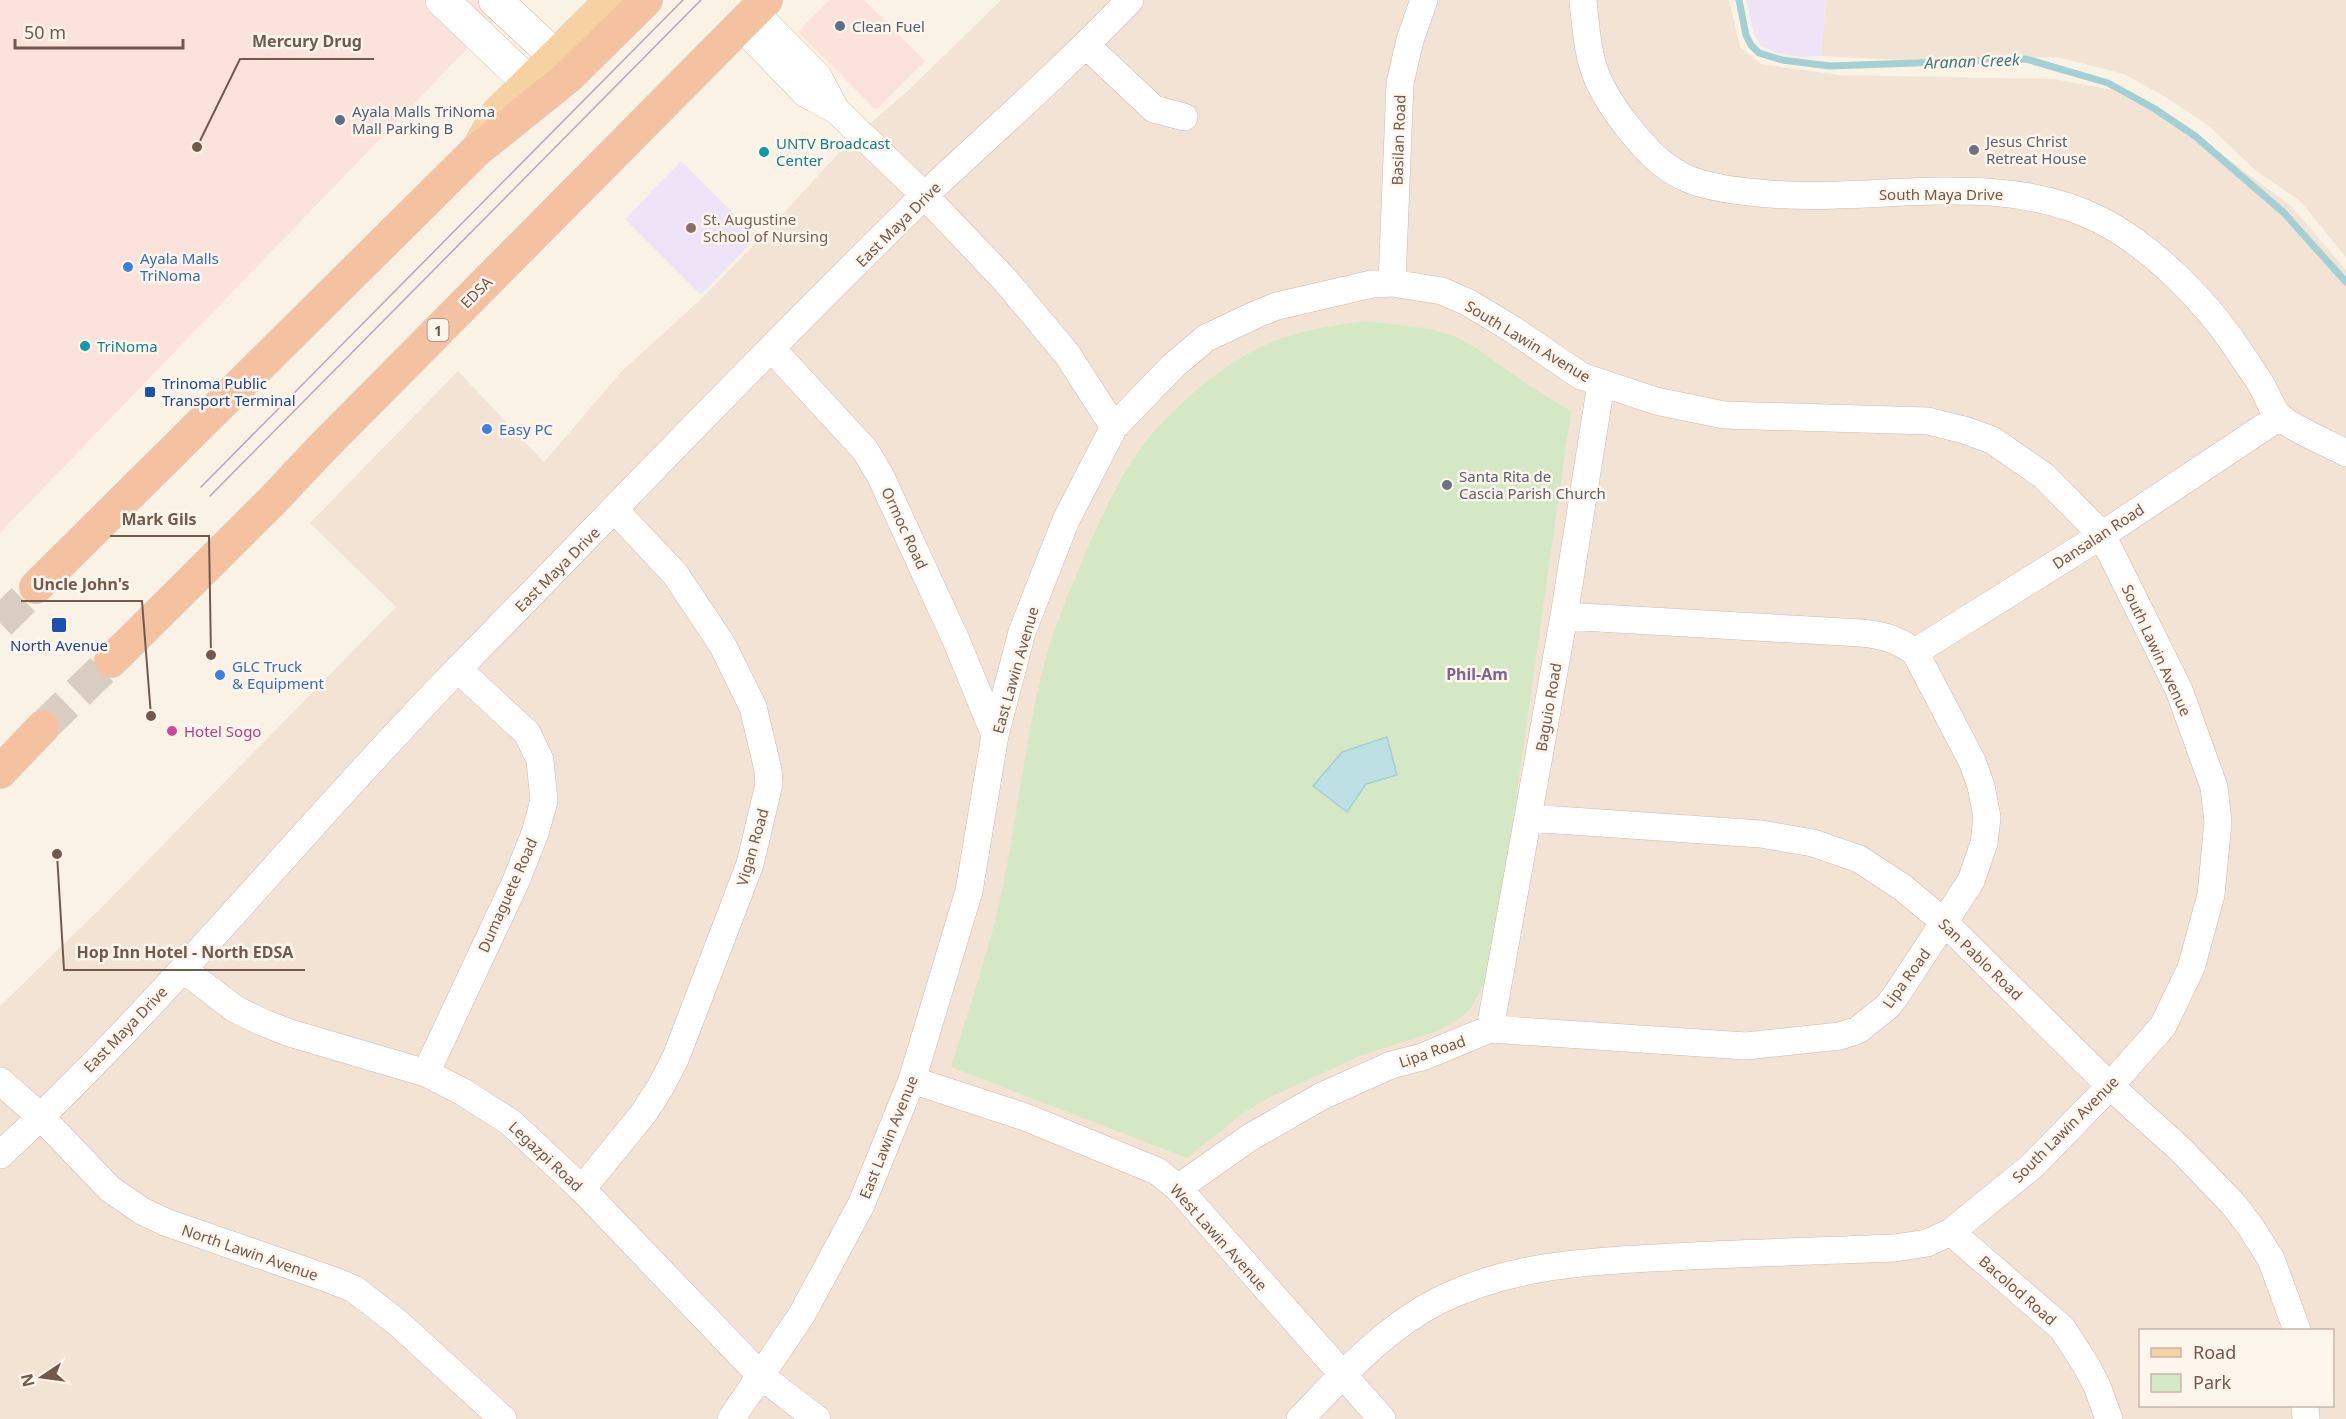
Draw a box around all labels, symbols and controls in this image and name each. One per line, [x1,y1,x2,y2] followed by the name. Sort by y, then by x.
[15,12,183,50] scale bar
[852,16,925,36] place label: Clean Fuel
[833,19,847,33] marker: Clean Fuel
[24,20,66,44] text: 50 m
[240,25,374,59] callout: Mercury Drug
[252,30,362,52] text: Mercury Drug
[1923,48,2021,74] water label: Aranan Creek
[1386,94,1410,186] street label: Basilan Road
[352,101,495,138] place label: Ayala Malls TriNoma Mall Parking B
[333,113,347,127] marker: Ayala Malls TriNoma Mall Parking B
[1984,131,2086,168] place label: Jesus Christ Retreat House
[776,133,891,170] place label: UNTV Broadcast Center
[1967,143,1981,157] marker: Jesus Christ Retreat House
[757,145,771,159] marker: UNTV Broadcast Center
[851,177,945,271] street label: East Maya Drive
[1879,184,2003,204] street label: South Maya Drive
[703,209,828,246] place label: St. Augustine School of Nursing
[684,221,698,235] marker: St. Augustine School of Nursing
[140,248,219,285] place label: Ayala Malls TriNoma
[121,260,135,274] marker: Ayala Malls TriNoma
[456,272,496,312] street label: EDSA
[1462,296,1594,386] street label: South Lawin Avenue
[428,319,448,341] road number: 1
[97,336,158,356] place label: TriNoma
[78,339,92,353] marker: TriNoma
[162,373,296,410] place label: Trinoma Public Transport Terminal
[143,385,157,399] marker: Trinoma Public Transport Terminal
[499,419,554,439] place label: Easy PC
[480,422,494,436] marker: Easy PC
[1459,466,1606,503] place label: Santa Rita de Cascia Parish Church
[1440,478,1454,492] marker: Santa Rita de Cascia Parish Church
[877,484,933,572] street label: Ormoc Road
[2048,499,2148,573] street label: Dansalan Road
[110,502,209,536] callout: Mark Gils
[121,508,197,530] text: Mark Gils
[510,522,604,616] street label: East Maya Drive
[21,567,142,601] callout: Uncle John's
[33,573,129,595] text: Uncle John's
[2118,581,2196,719] street label: South Lawin Avenue
[987,604,1043,736] street label: East Lawin Avenue
[50,616,68,634] marker: North Avenue
[10,635,108,655] place label: North Avenue
[232,656,325,693] place label: GLC Truck & Equipment
[1530,661,1566,753] street label: Baguio Road
[1446,663,1508,685] district label: Phil-Am
[213,668,227,682] marker: GLC Truck & Equipment
[184,721,261,741] place label: Hotel Sogo
[165,724,179,738] marker: Hotel Sogo
[731,806,773,888] street label: Vigan Road
[473,835,541,955] street label: Dumaguete Road
[1935,914,2027,1004] street label: San Pablo Road
[64,936,305,970] callout: Hop Inn Hotel - North EDSA
[77,941,294,963] text: Hop Inn Hotel - North EDSA
[1878,944,1934,1012] street label: Lipa Road
[79,982,171,1076] street label: East Maya Drive
[1396,1030,1468,1072] street label: Lipa Road
[2007,1071,2123,1187] street label: South Lawin Avenue
[854,1073,922,1201] street label: East Lawin Avenue
[505,1117,587,1195] street label: Legazpi Road
[1166,1180,1272,1294] street label: West Lawin Avenue
[179,1219,321,1285] street label: North Lawin Avenue
[1975,1251,2061,1329] street label: Bacolod Road
[2139,1329,2334,1407] legend
[2193,1340,2236,1364] text: Road
[12,1347,72,1407] north arrow
[2193,1370,2231,1394] text: Park
[15,1372,40,1389] text: N

